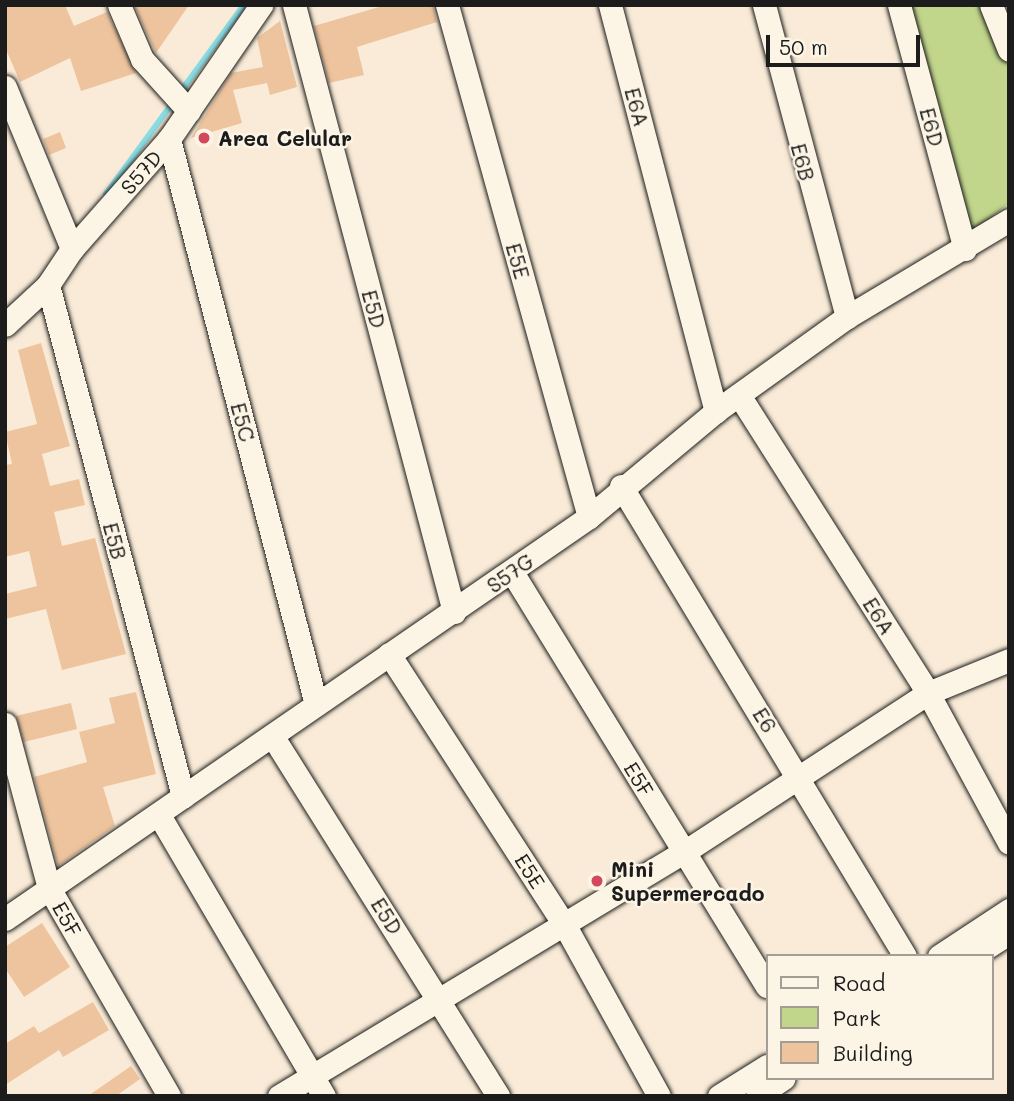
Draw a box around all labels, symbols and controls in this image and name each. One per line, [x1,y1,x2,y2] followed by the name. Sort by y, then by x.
[769,21,923,65] scale bar
[779,33,828,60] text: 50 m
[620,85,654,129] street label: E6A
[915,105,949,149] street label: E6D
[218,125,352,151] place label: Area Celular
[196,130,212,146] marker: Area Celular
[786,141,820,183] street label: E6B
[115,145,167,199] street label: S57D
[501,240,535,282] street label: E5E
[357,287,391,331] street label: E5D
[226,400,260,444] street label: E5C
[98,520,132,562] street label: E5B
[482,548,538,598] street label: S57G
[858,593,900,639] street label: E6A
[748,703,782,737] street label: E6
[619,757,659,801] street label: E5F
[510,849,550,893] street label: E5E
[611,856,764,906] place label: Mini Supermercado
[589,873,605,889] marker: Mini Supermercado
[366,893,408,939] street label: E5D
[47,897,87,941] street label: E5F
[766,954,993,1080] legend
[833,969,885,996] text: Road
[833,1004,881,1031] text: Park
[833,1039,913,1066] text: Building

